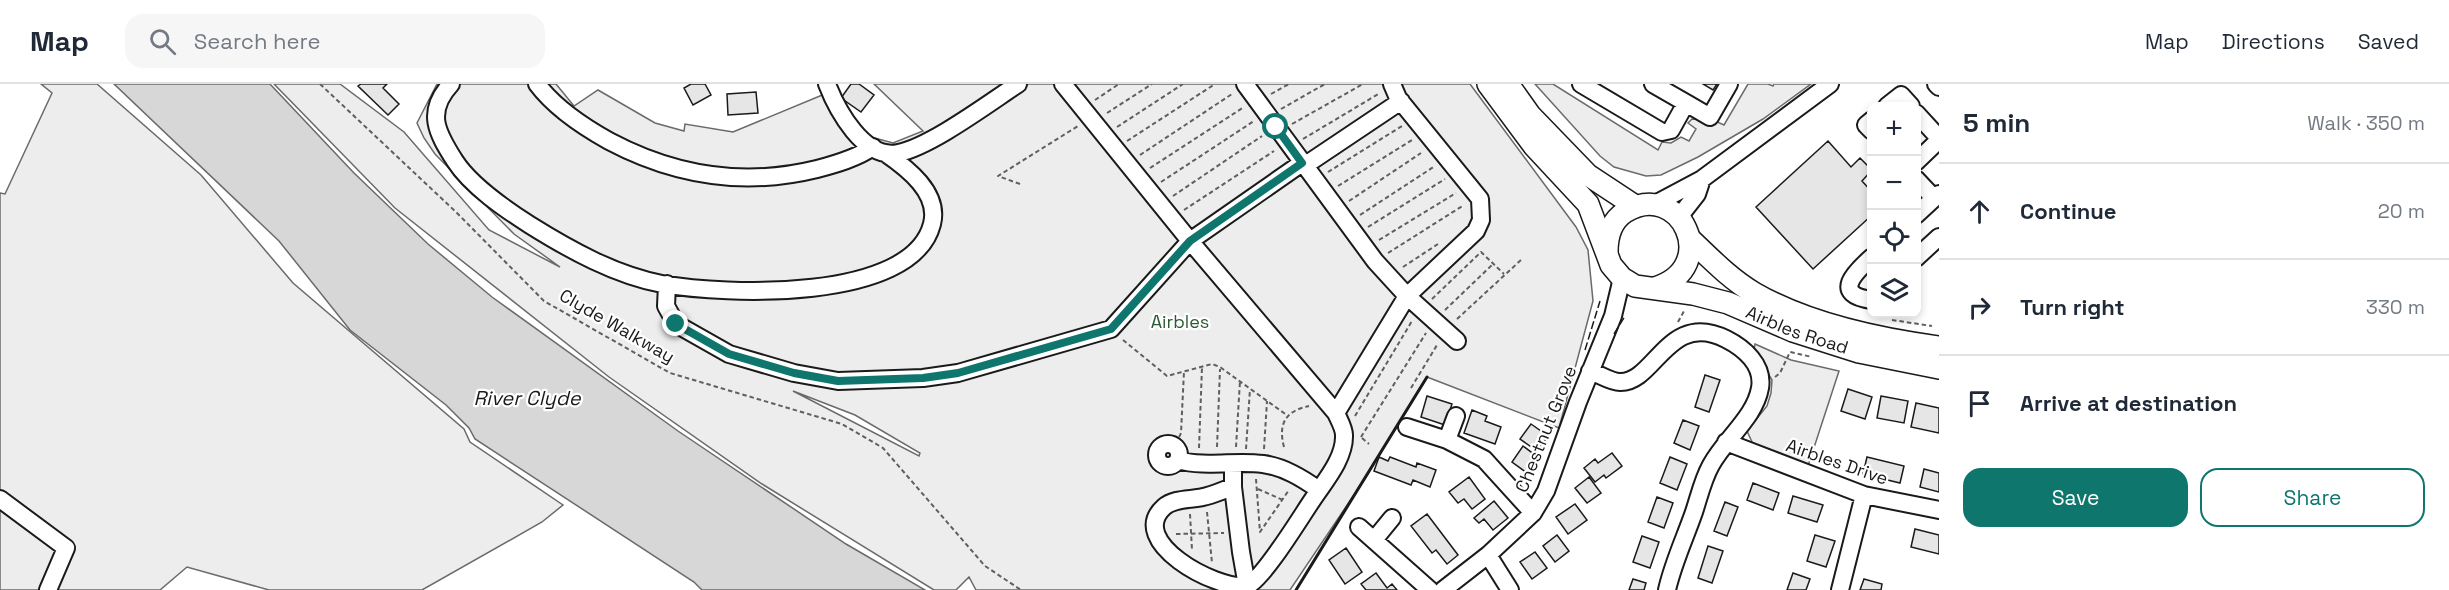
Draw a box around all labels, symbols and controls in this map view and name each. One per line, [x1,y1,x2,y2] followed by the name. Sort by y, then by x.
[125,14,545,68] search box
[30,23,89,59] text: Map
[146,25,179,58] icon: search
[194,27,321,55] text: Search here
[2145,28,2189,55] text: Map
[2222,28,2325,55] text: Directions
[2358,28,2419,55] text: Saved
[1867,102,1921,318] map controls
[1867,102,1921,156] button: +
[1963,106,2030,140] text: 5 min
[2307,110,2425,136] text: Walk · 350 m
[1262,113,1288,139] route start
[1867,156,1921,210] button: −
[1963,195,1996,228] icon: ahead
[2020,197,2116,225] text: Continue
[2378,198,2425,224] text: 20 m
[1867,210,1921,264] button: locate
[1867,264,1921,318] button: layers
[556,283,679,368] street label: Clyde Walkway
[1963,291,1996,324] icon: right
[2020,293,2125,321] text: Turn right
[2366,294,2425,320] text: 330 m
[1743,300,1851,359] street label: Airbles Road
[662,310,688,336] route end
[1151,310,1209,333] park label: Airbles
[1510,362,1581,496] street label: Chestnut Grove
[473,385,582,411] water label: River Clyde
[1963,387,1996,420] icon: arrive
[2020,389,2237,417] text: Arrive at destination
[1783,433,1891,490] street label: Airbles Drive
[1963,468,2188,527] button: Save
[2200,468,2425,527] button: Share

